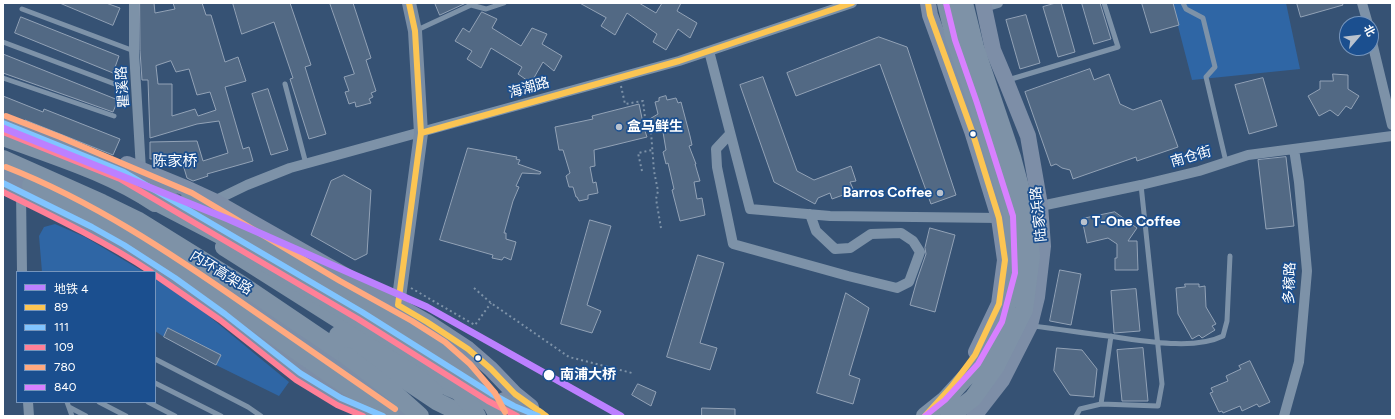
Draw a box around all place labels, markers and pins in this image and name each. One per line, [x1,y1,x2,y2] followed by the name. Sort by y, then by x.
[627,119,683,135] place label: 盒马鲜生
[614,122,624,132] marker: 盒马鲜生
[968,129,978,139] unlabelled marker
[843,185,932,201] place label: Barros Coffee
[935,188,945,198] marker: Barros Coffee
[1092,214,1181,230] place label: T-One Coffee
[1079,217,1089,227] marker: T-One Coffee
[473,353,483,363] unlabelled marker
[560,367,616,383] place label: 南浦大桥
[542,368,556,382] marker: 南浦大桥

